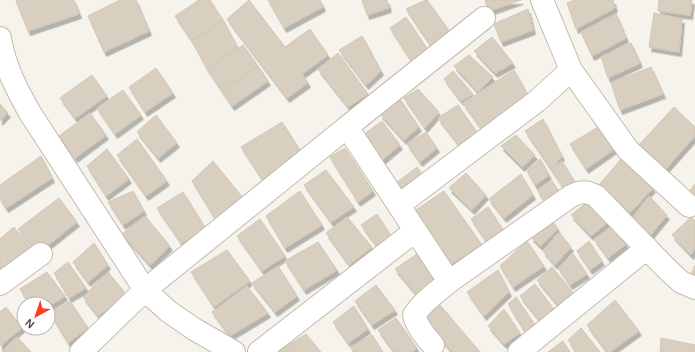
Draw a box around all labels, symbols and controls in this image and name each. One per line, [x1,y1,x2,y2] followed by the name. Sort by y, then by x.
[16,296,56,336] north arrow
[23,316,36,331] text: N

